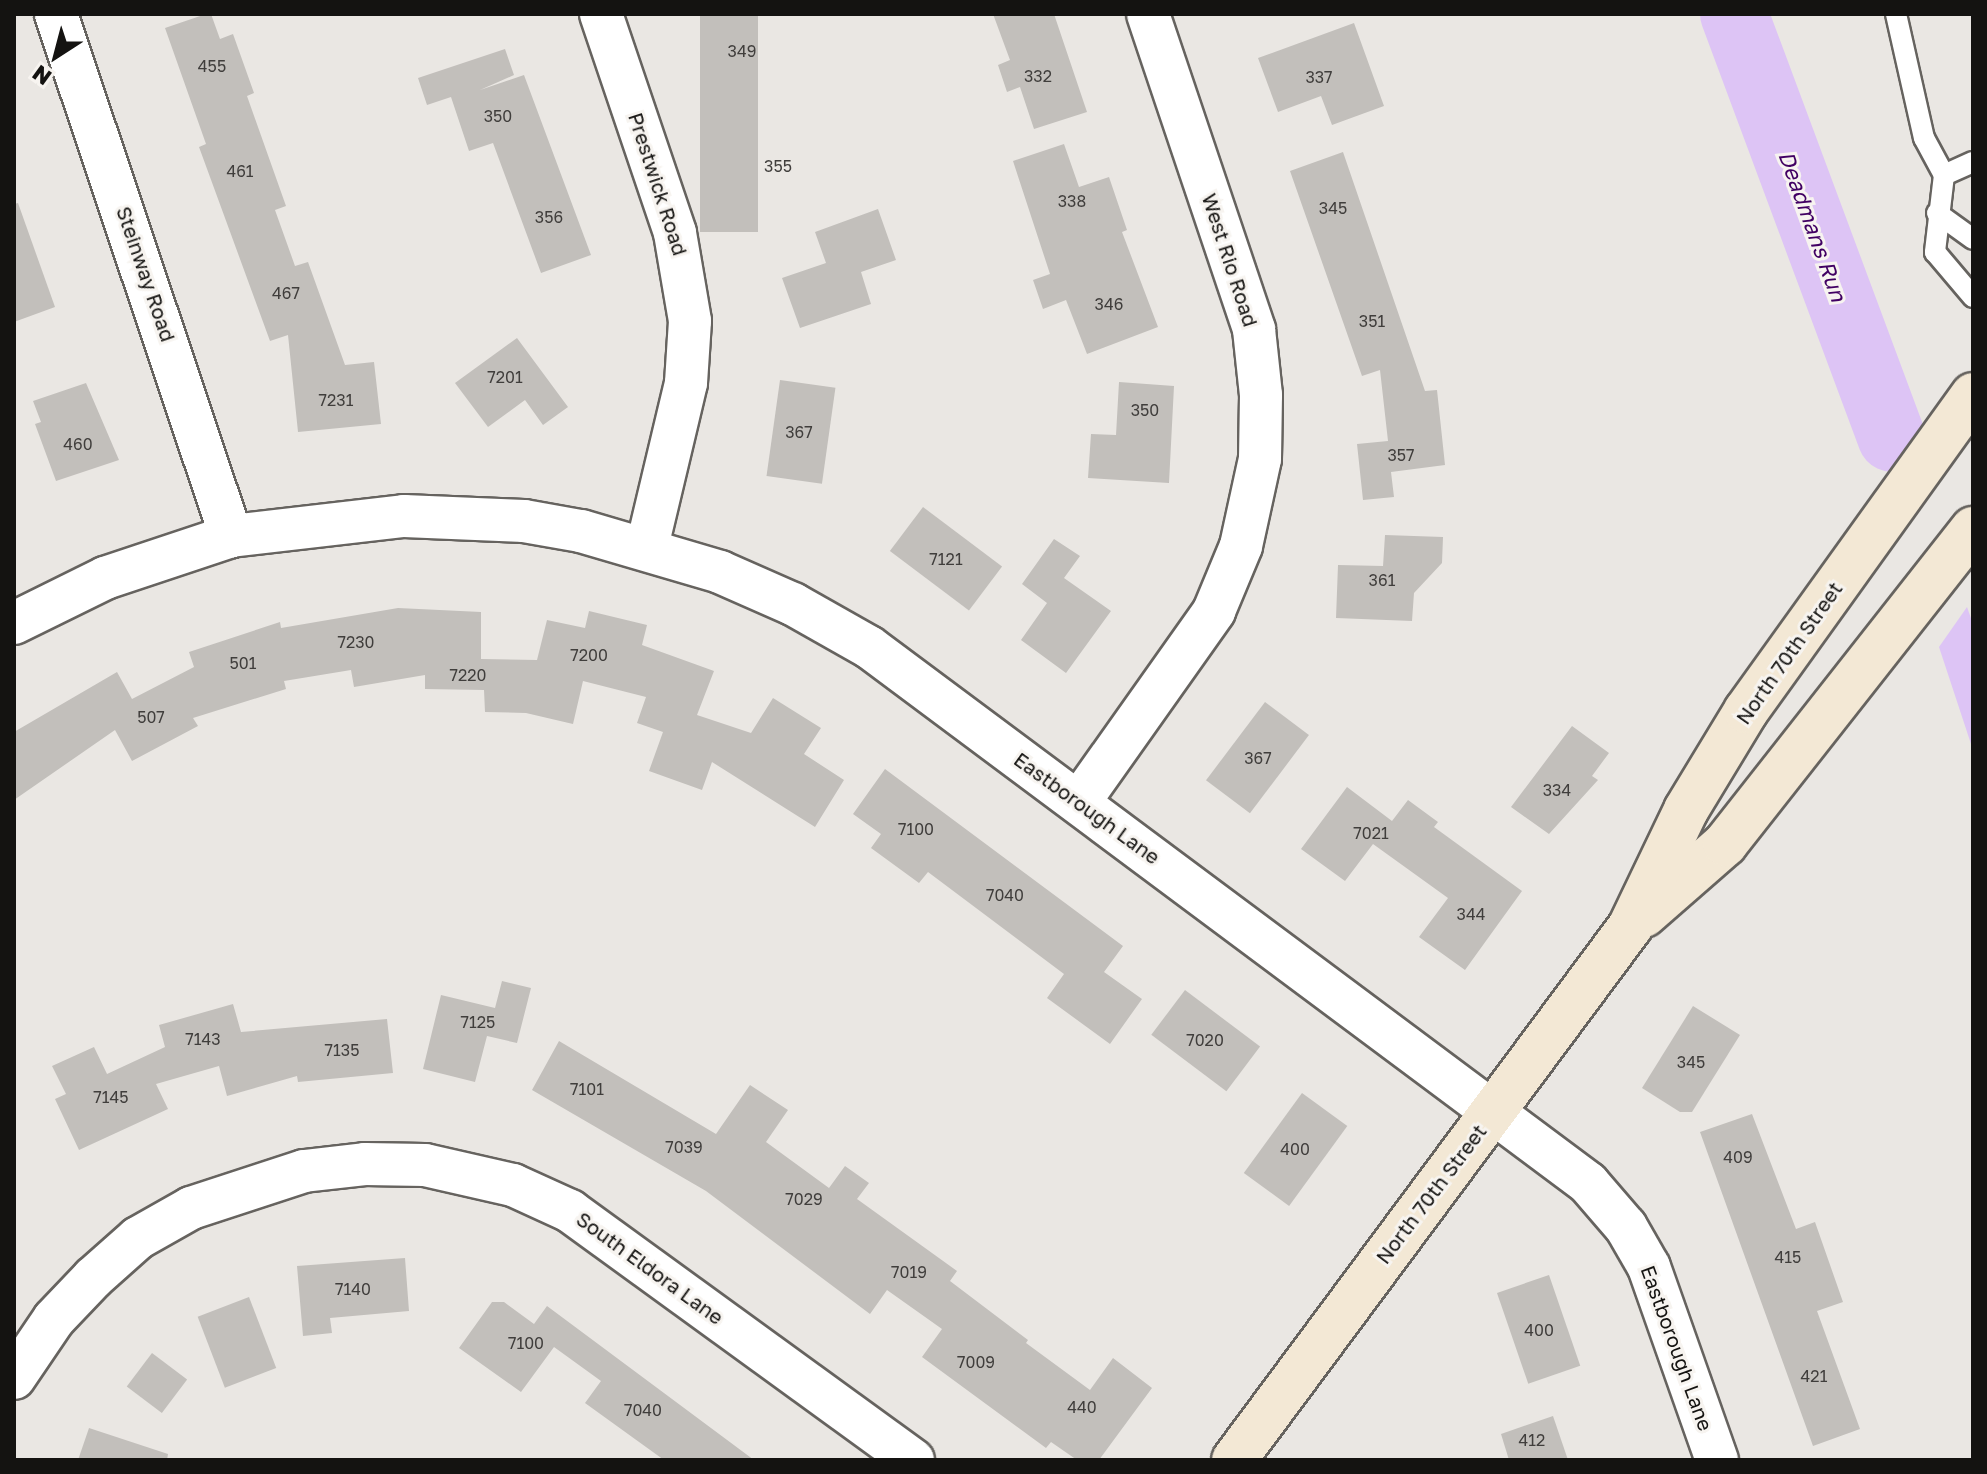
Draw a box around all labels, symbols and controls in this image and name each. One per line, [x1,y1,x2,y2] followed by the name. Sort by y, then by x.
[16,16,96,96] north arrow
[728,41,756,61] house number: 349
[198,56,226,76] house number: 455
[27,60,56,92] text: N
[1024,66,1052,86] house number: 332
[1305,67,1333,87] house number: 337
[484,106,512,126] house number: 350
[624,110,692,258] street label: Prestwick Road
[1774,147,1852,305] water label: Deadmans Run
[764,156,792,176] house number: 355
[226,161,254,181] house number: 461
[1197,190,1263,330] street label: West Rio Road
[1058,191,1086,211] house number: 338
[1319,198,1347,218] house number: 345
[112,203,180,345] street label: Steinway Road
[535,207,563,227] house number: 356
[272,283,300,303] house number: 467
[1095,294,1123,314] house number: 346
[1359,311,1385,331] house number: 351
[487,367,523,387] house number: 7201
[319,390,353,410] house number: 7231
[1131,400,1159,420] house number: 350
[785,422,813,442] house number: 367
[63,434,93,454] house number: 460
[1387,445,1415,465] house number: 357
[929,549,963,569] house number: 7121
[1369,570,1395,590] house number: 361
[1731,577,1847,729] street label: North 70th Street
[337,632,375,652] house number: 7230
[570,645,608,665] house number: 7200
[230,653,256,673] house number: 501
[450,665,486,685] house number: 7220
[137,707,165,727] house number: 507
[1009,747,1165,869] street label: Eastborough Lane
[1244,748,1272,768] house number: 367
[1543,780,1571,800] house number: 334
[898,819,934,839] house number: 7100
[1353,823,1389,843] house number: 7021
[986,885,1024,905] house number: 7040
[1457,904,1485,924] house number: 344
[461,1012,495,1032] house number: 7125
[185,1029,221,1049] house number: 7143
[1186,1030,1224,1050] house number: 7020
[325,1040,359,1060] house number: 7135
[1677,1052,1705,1072] house number: 345
[570,1079,604,1099] house number: 7101
[93,1087,129,1107] house number: 7145
[1371,1120,1491,1268] street label: North 70th Street
[665,1137,703,1157] house number: 7039
[1280,1139,1310,1159] house number: 400
[1723,1147,1753,1167] house number: 409
[785,1189,823,1209] house number: 7029
[572,1207,728,1329] street label: South Eldora Lane
[1775,1247,1801,1267] house number: 415
[891,1262,927,1282] house number: 7019
[1636,1262,1718,1434] street label: Eastborough Lane
[335,1279,371,1299] house number: 7140
[1524,1320,1554,1340] house number: 400
[508,1333,544,1353] house number: 7100
[957,1352,995,1372] house number: 7009
[1801,1366,1827,1386] house number: 421
[1067,1397,1097,1417] house number: 440
[624,1400,662,1420] house number: 7040
[1519,1430,1545,1450] house number: 412

